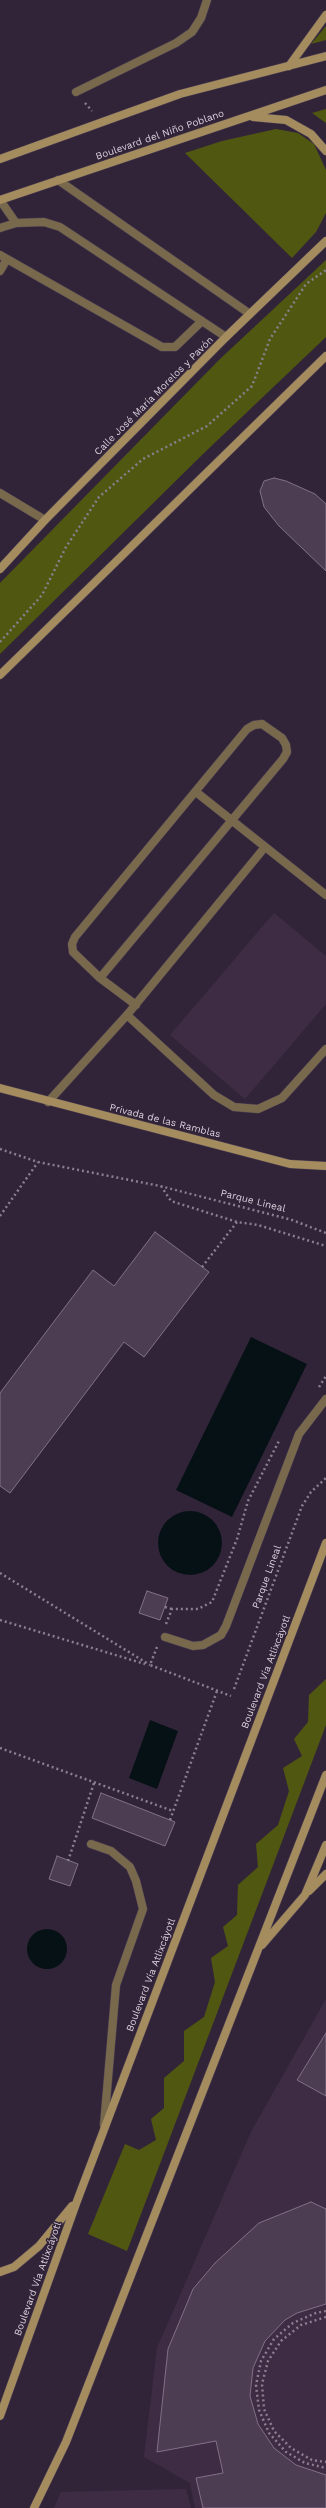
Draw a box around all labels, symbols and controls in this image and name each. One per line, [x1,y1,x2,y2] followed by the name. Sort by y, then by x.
[94,107,226,163] street label: Boulevard del Niño Poblano
[92,334,216,458] street label: Calle José María Morelos y Pavón
[108,1101,222,1141] street label: Privada de las Ramblas
[219,1187,287,1215] street label: Parque Lineal
[250,1544,284,1610] street label: Parque Lineal
[239,1614,293,1730] street label: Boulevard Vía Atlixcáyotl
[124,1917,178,2033] street label: Boulevard Vía Atlixcáyotl
[12,2220,64,2338] street label: Boulevard Vía Atlixcáyotl

